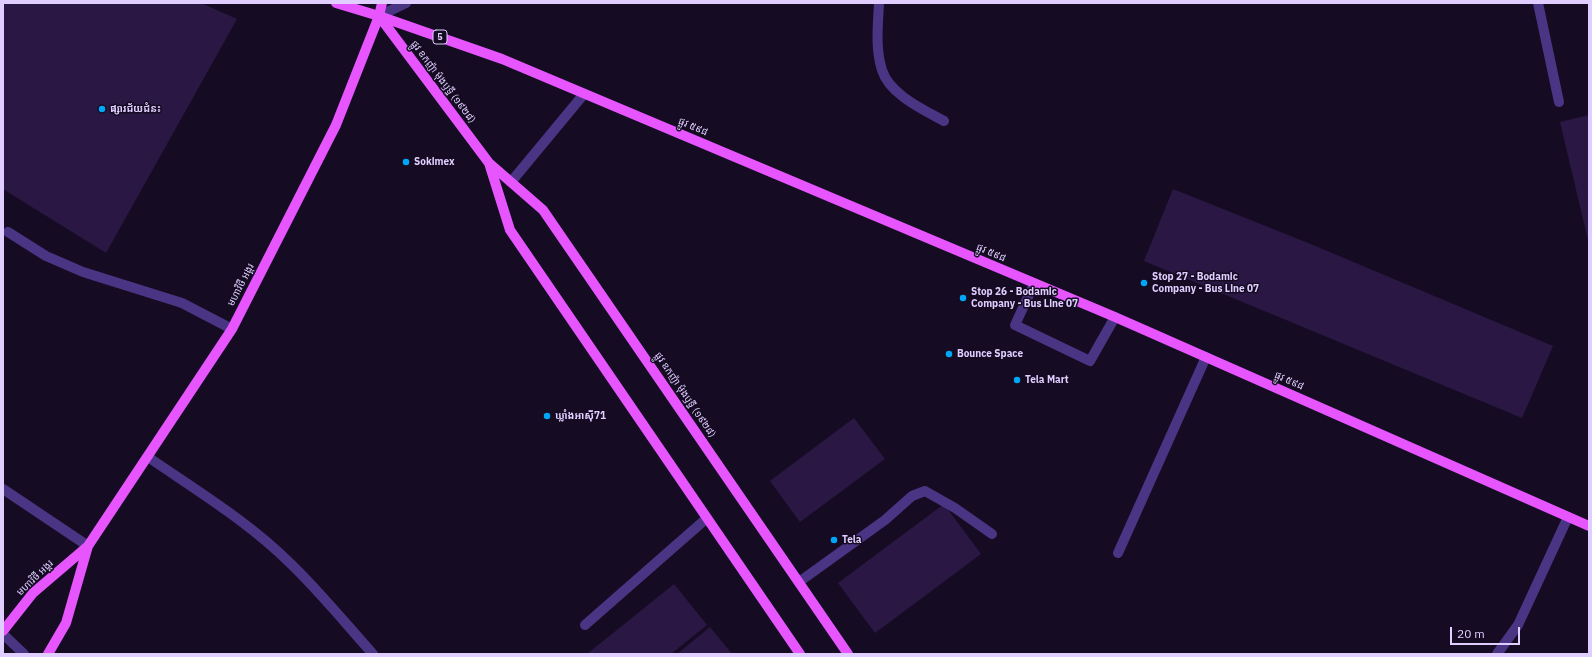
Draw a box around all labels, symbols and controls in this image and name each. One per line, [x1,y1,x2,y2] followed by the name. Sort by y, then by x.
[433,30,447,44] road number: 5
[408,38,478,126] street label: ផ្លូវ ឧកញ៉ា ម៉ុងឫទ្ធី (១៩២៨)
[110,103,161,115] place label: ផ្សារជ័យជំនះ
[97,104,107,114] marker: ផ្សារជ័យជំនះ
[676,115,710,139] street label: ផ្លូវ ៥៩៨
[414,156,455,168] place label: Sokimex
[401,157,411,167] marker: Sokimex
[974,241,1008,265] street label: ផ្លូវ ៥៩៨
[225,262,257,308] street label: មហាវិថី អង្គរ
[1152,271,1259,294] place label: Stop 27 - Bodamic Company - Bus Line 07
[1139,278,1149,288] marker: Stop 27 - Bodamic Company - Bus Line 07
[971,286,1078,310] place label: Stop 26 - Bodamic Company - Bus Line 07
[958,293,968,303] marker: Stop 26 - Bodamic Company - Bus Line 07
[957,348,1023,360] place label: Bounce Space
[944,349,954,359] marker: Bounce Space
[652,350,718,440] street label: ផ្លូវ ឧកញ៉ា ម៉ុងឫទ្ធី (១៩២៨)
[1272,369,1306,393] street label: ផ្លូវ ៥៩៨
[1025,374,1069,386] place label: Tela Mart
[1012,375,1022,385] marker: Tela Mart
[555,410,606,422] place label: ឃ្លាំងអាសុី71
[542,411,552,421] marker: ឃ្លាំងអាសុី71
[842,534,862,546] place label: Tela
[829,535,839,545] marker: Tela
[14,558,56,598] street label: មហាវិថី អង្គរ
[1452,619,1522,645] scale bar
[1457,626,1485,641] text: 20 m

